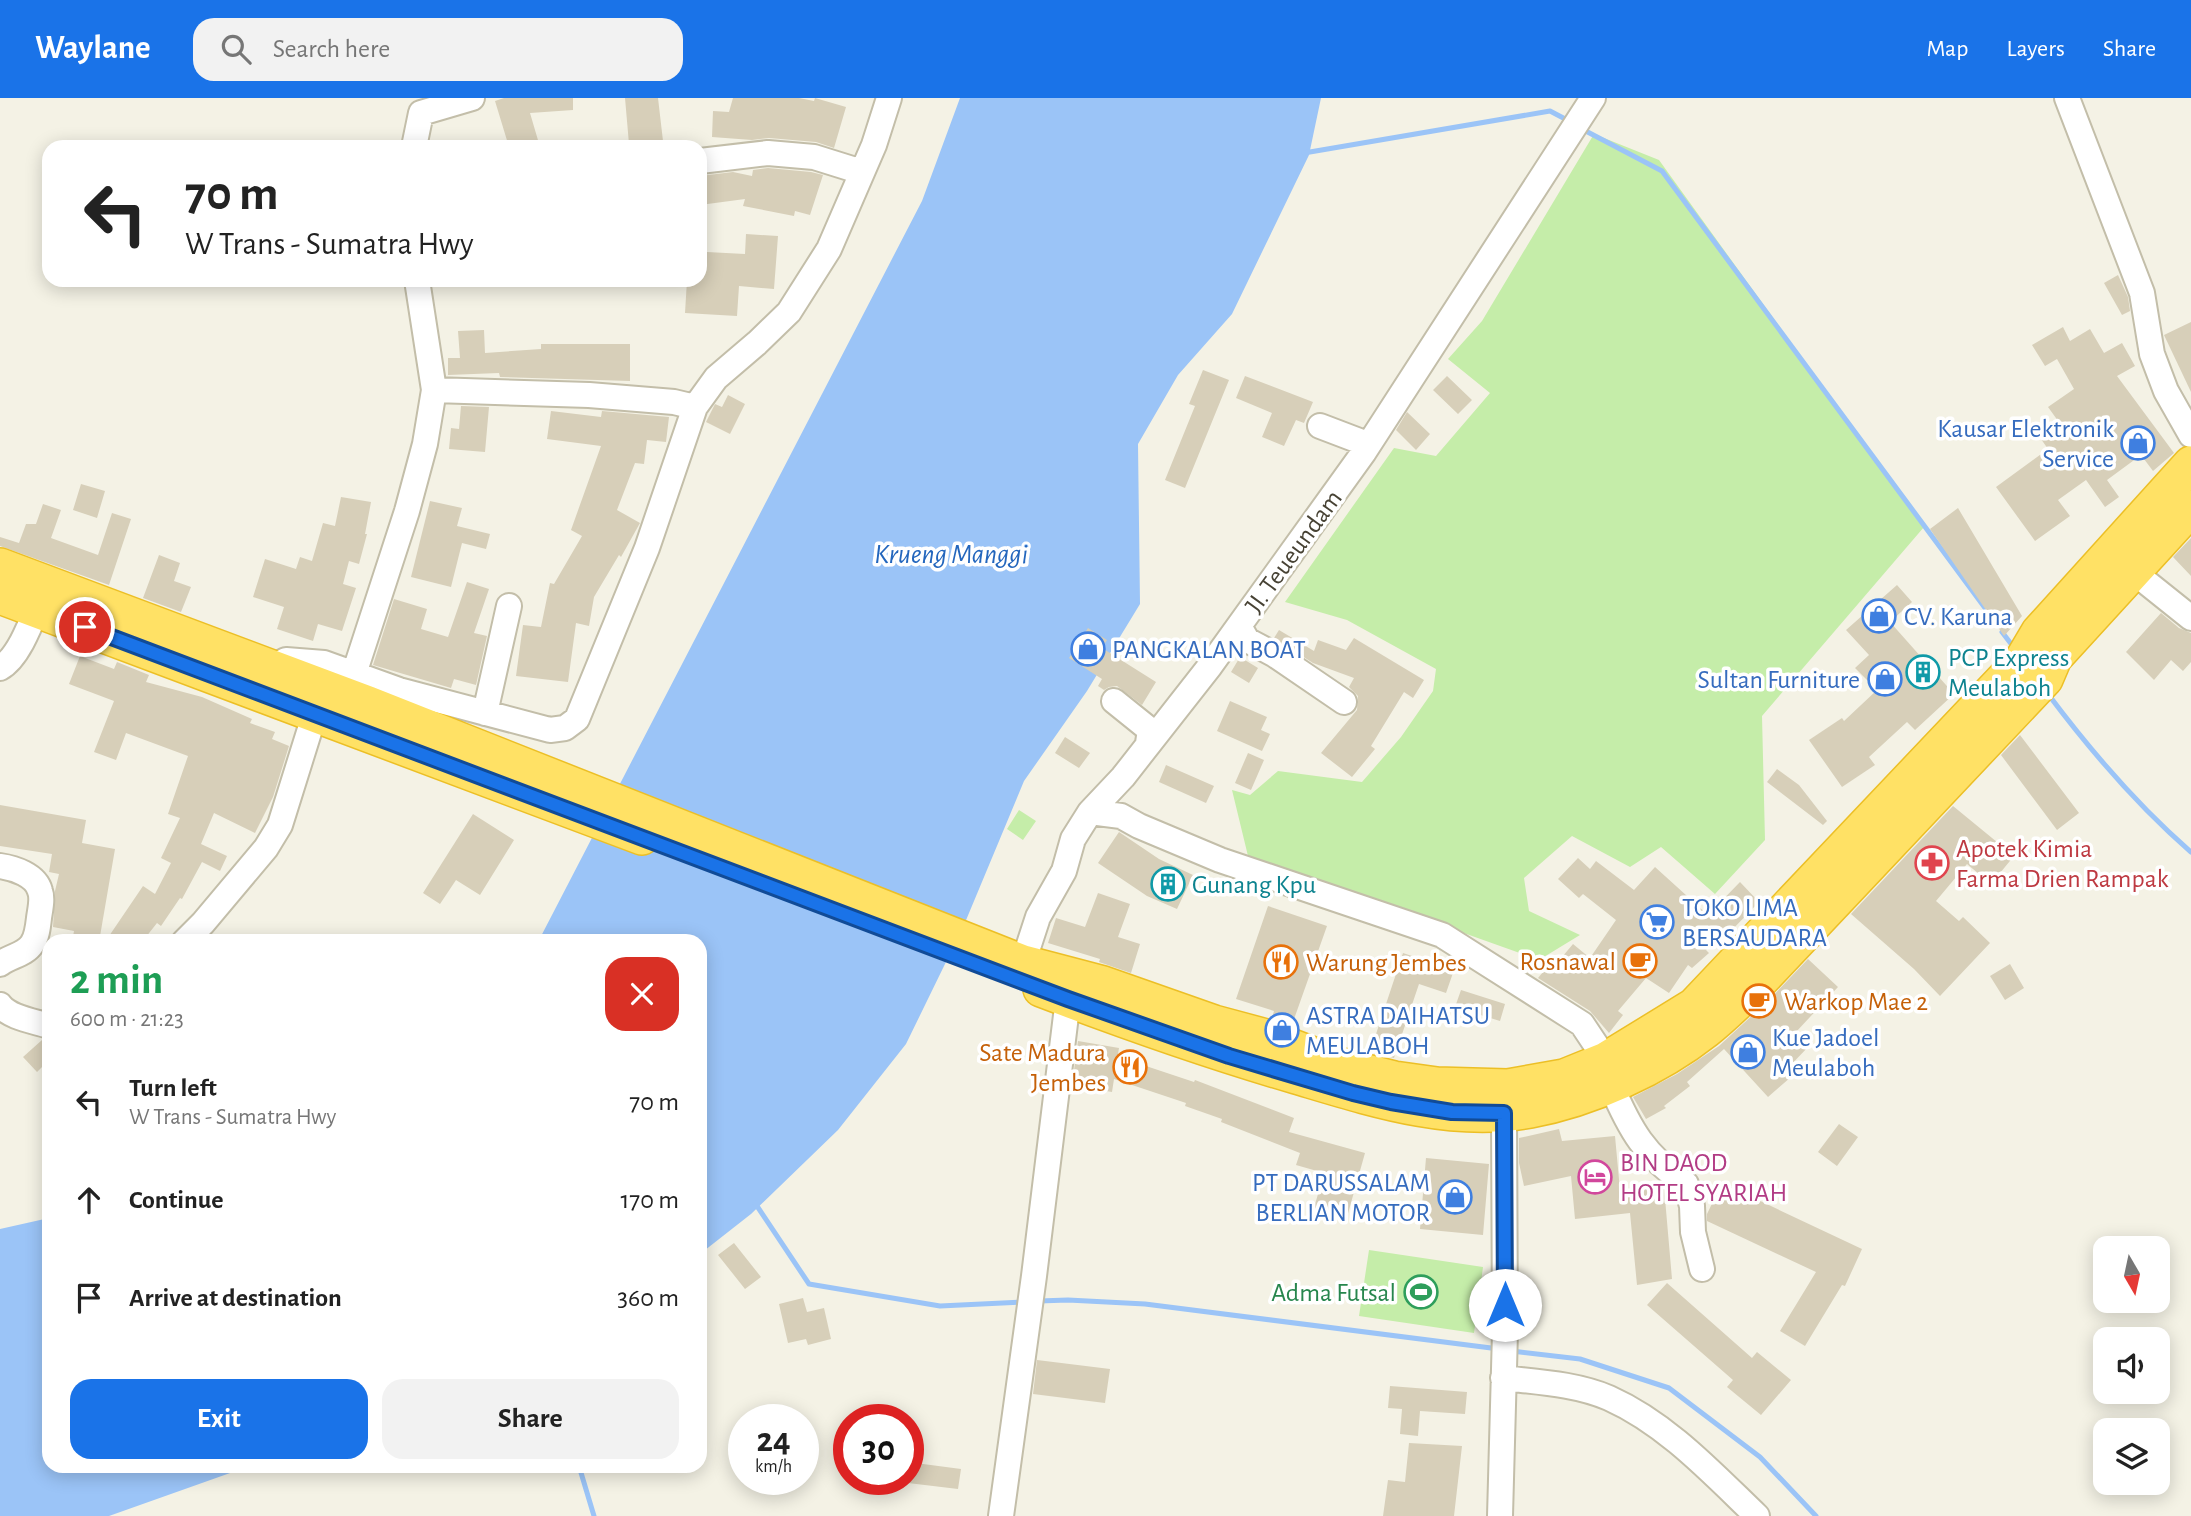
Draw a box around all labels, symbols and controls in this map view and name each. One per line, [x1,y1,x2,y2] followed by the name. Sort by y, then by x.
[193,18,683,81] search box
[217,30,255,68] icon: search
[35,32,151,65] text: Waylane
[273,36,390,62] text: Search here
[1926,37,1968,61] text: Map
[2006,37,2065,61] text: Layers
[2103,37,2156,61] text: Share
[70,168,161,259] icon: left
[185,170,279,219] text: 70 m
[185,228,474,260] text: W Trans - Sumatra Hwy
[1937,416,2114,472] place label: Kausar Elektronik Service
[2119,424,2157,462] shop icon: Kausar Elektronik Service
[1241,485,1347,618] street label: JI. Teueundam
[874,541,1028,569] water label: Krueng Manggi
[55,597,115,657] pin
[1860,597,1898,635] shop icon: CV. Karuna
[1904,604,2013,630] place label: CV. Karuna
[66,608,104,646] icon: arrive
[1069,630,1107,668] shop icon: PANGKALAN BOAT
[1112,637,1306,663] place label: PANGKALAN BOAT
[1948,645,2069,701] place label: PCP Express Meulaboh
[1904,653,1942,691] building icon: PCP Express Meulaboh
[1866,660,1904,698] shop icon: Sultan Furniture
[1697,667,1860,693] place label: Sultan Furniture
[1956,836,2169,892] place label: Apotek Kimia Farma Drien Rampak
[1913,844,1951,882] pharmacy icon: Apotek Kimia Farma Drien Rampak
[1149,865,1187,903] building icon: Gunang Kpu
[1192,872,1316,898] place label: Gunang Kpu
[1682,895,1827,951] place label: TOKO LIMA BERSAUDARA
[1638,903,1676,941] supermarket icon: TOKO LIMA BERSAUDARA
[1621,942,1659,980] cafe icon: Rosnawal
[1262,943,1300,981] restaurant icon: Warung Jembes
[1519,949,1616,975] place label: Rosnawal
[1306,950,1467,976] place label: Warung Jembes
[605,957,679,1031] button: close
[70,959,163,1001] text: 2 min
[1740,982,1778,1020] cafe icon: Warkop Mae 2
[1784,989,1928,1015] place label: Warkop Mae 2
[1306,1003,1490,1059] place label: ASTRA DAIHATSU MEULABOH
[70,1008,184,1031] text: 600 m · 21:23
[1263,1011,1301,1049] shop icon: ASTRA DAIHATSU MEULABOH
[1772,1025,1879,1081] place label: Kue Jadoel Meulaboh
[1729,1033,1767,1071] shop icon: Kue Jadoel Meulaboh
[979,1040,1106,1096] place label: Sate Madura Jembes
[1111,1048,1149,1086] restaurant icon: Sate Madura Jembes
[129,1075,217,1101] text: Turn left
[70,1083,108,1121] icon: left
[629,1089,679,1115] text: 70 m
[129,1106,336,1129] text: W Trans - Sumatra Hwy
[1620,1150,1787,1206] place label: BIN DAOD HOTEL SYARIAH
[1576,1158,1614,1196] hotel icon: BIN DAOD HOTEL SYARIAH
[1252,1170,1430,1226] place label: PT DARUSSALAM BERLIAN MOTOR
[1436,1178,1474,1216] shop icon: PT DARUSSALAM BERLIAN MOTOR
[70,1181,108,1219] icon: ahead
[129,1187,224,1213] text: Continue
[620,1187,679,1213] text: 170 m
[2093,1236,2170,1312] north arrow
[2093,1236,2170,1495] map controls
[1468,1268,1542,1342] position arrow
[1402,1273,1440,1311] sports icon: Adma Futsal
[70,1279,108,1317] icon: arrive
[1271,1280,1396,1306] place label: Adma Futsal
[129,1285,342,1311] text: Arrive at destination
[617,1285,679,1311] text: 360 m
[2093,1327,2170,1404] button: sound
[70,1379,368,1459] button: Exit
[382,1379,679,1459] button: Share
[833,1404,924,1495] speed limit sign: 30
[2093,1418,2170,1495] button: layers
[756,1423,791,1458] text: 24
[755,1458,792,1476] text: km/h

